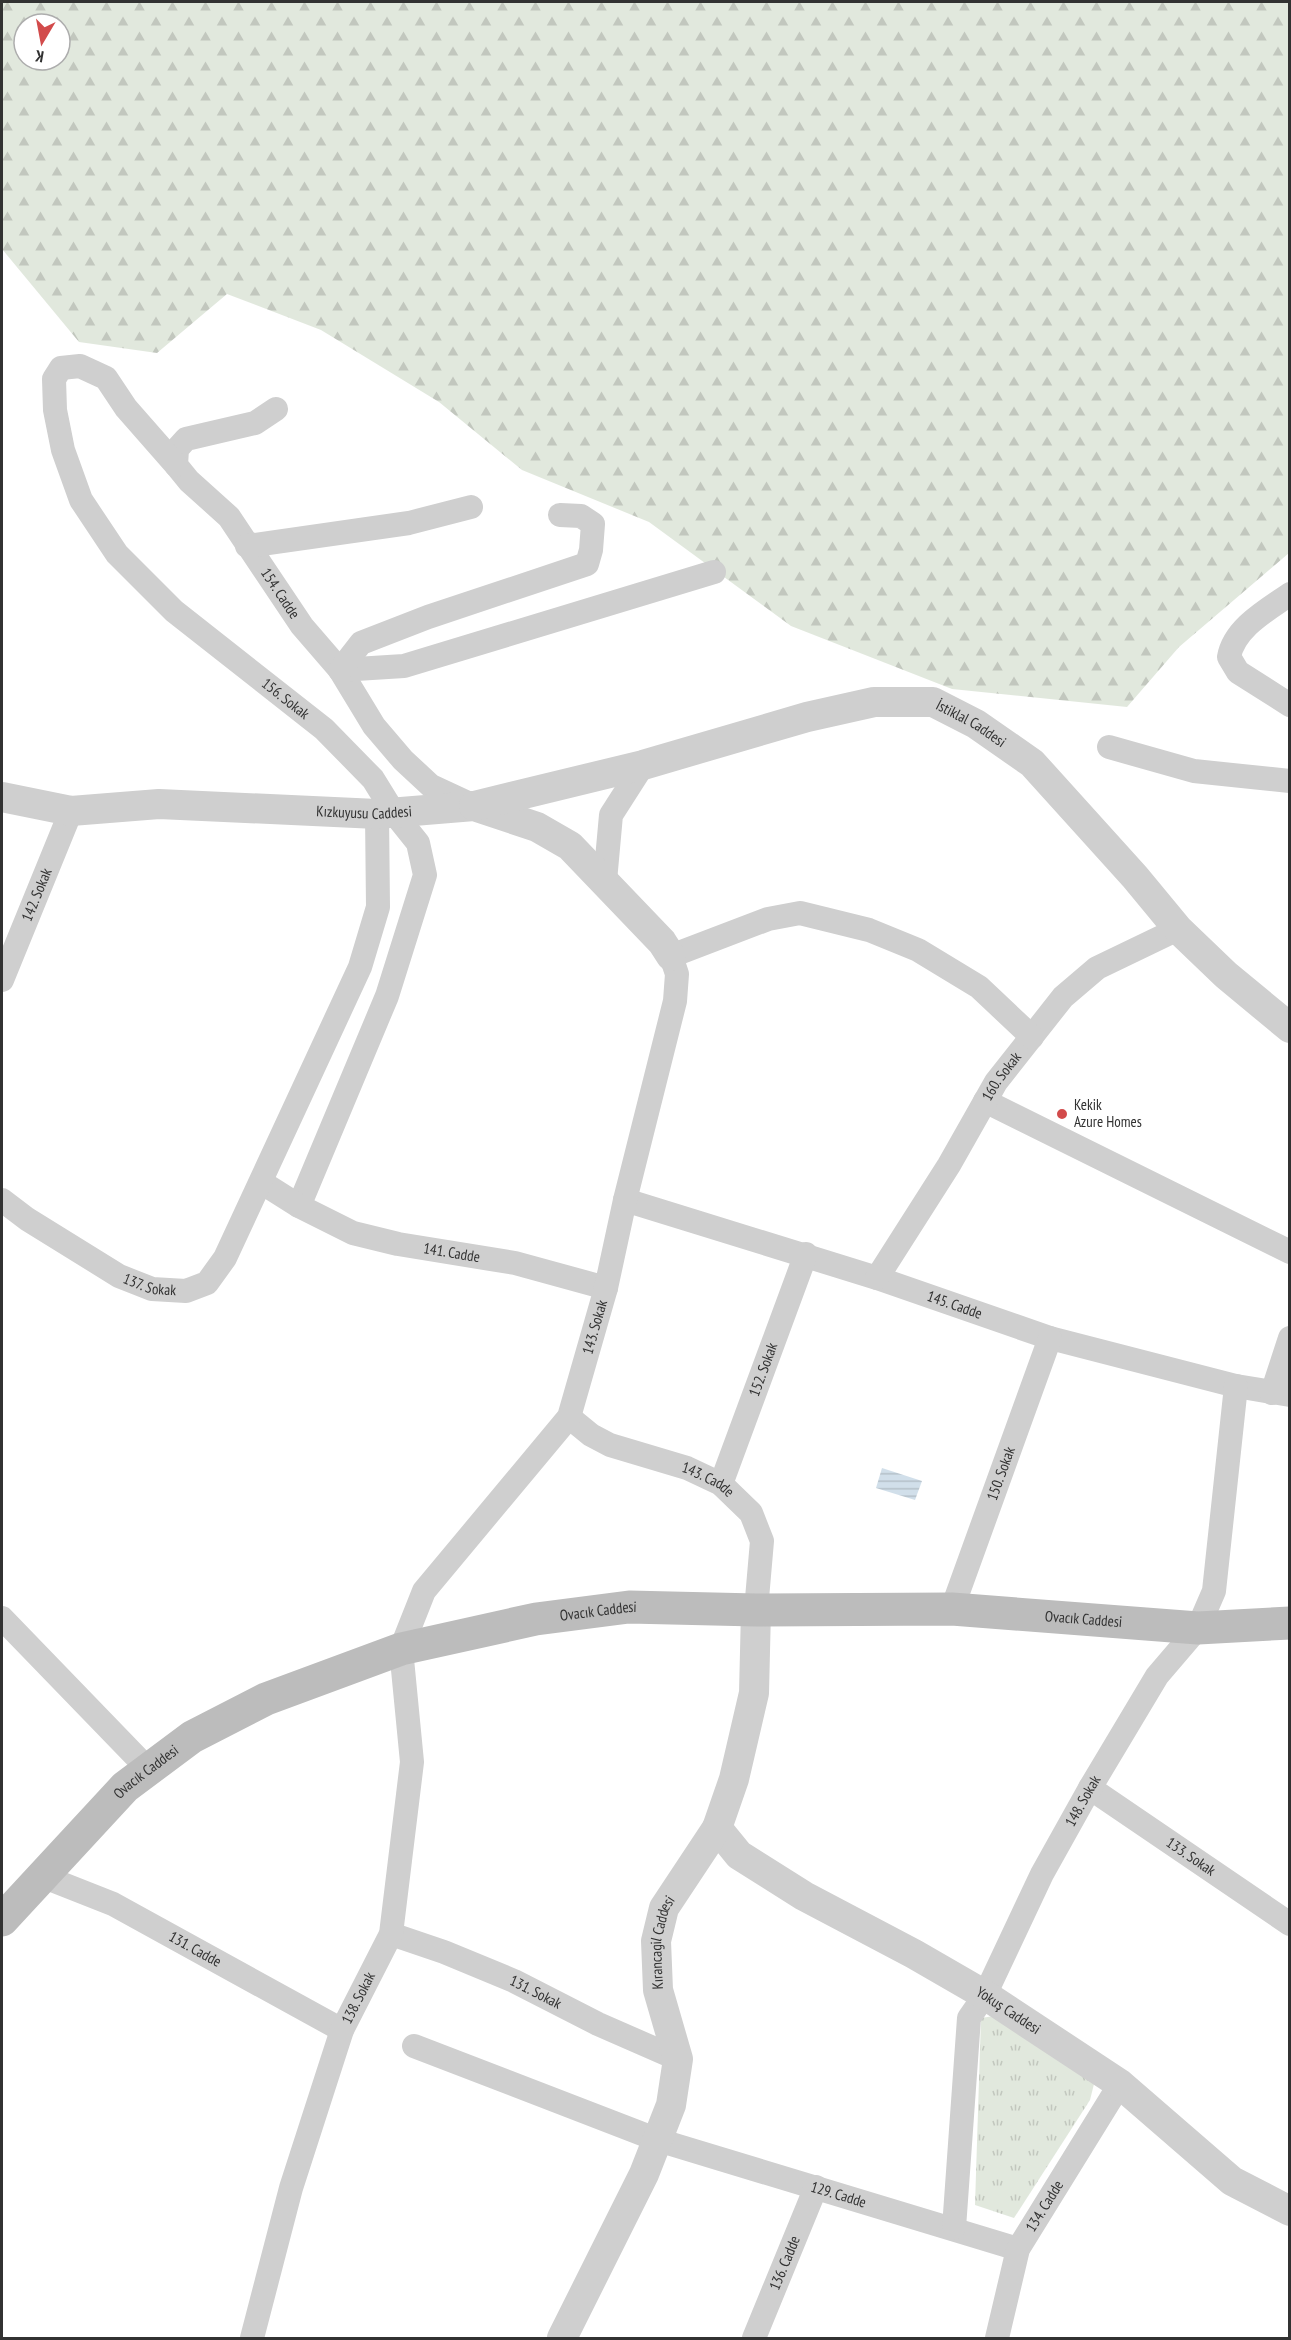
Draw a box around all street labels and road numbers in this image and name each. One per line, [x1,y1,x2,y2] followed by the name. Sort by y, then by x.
[257,564,304,622] street label: 154. Cadde
[258,674,314,723] street label: 156. Sokak
[933,695,1010,751] street label: İstiklal Caddesi
[316,801,413,823] street label: Kızkuyusu Caddesi
[17,865,56,924] street label: 142. Sokak
[977,1048,1025,1104] street label: 160. Sokak
[422,1238,481,1266] street label: 141. Cadde
[121,1269,177,1299] street label: 137. Sokak
[925,1286,985,1323] street label: 145. Cadde
[577,1297,611,1356] street label: 143. Sokak
[744,1340,781,1399] street label: 152. Sokak
[982,1444,1019,1503] street label: 150. Sokak
[680,1457,739,1501] street label: 143. Cadde
[559,1597,637,1625] street label: Ovacık Caddesi
[1044,1606,1123,1631] street label: Ovacık Caddesi
[109,1740,182,1803] street label: Ovacık Caddesi
[1060,1771,1105,1830] street label: 148. Sokak
[1163,1833,1220,1880] street label: 133. Sokak
[646,1892,679,1990] street label: Kırancagil Caddesi
[166,1927,225,1971] street label: 131. Cadde
[337,1968,379,2027] street label: 138. Sokak
[507,1970,565,2013] street label: 131. Sokak
[973,1982,1044,2038] street label: Yokuş Caddesi
[1021,2176,1067,2235] street label: 134. Cadde
[809,2177,869,2212] street label: 129. Cadde
[765,2233,804,2293] street label: 136. Cadde

